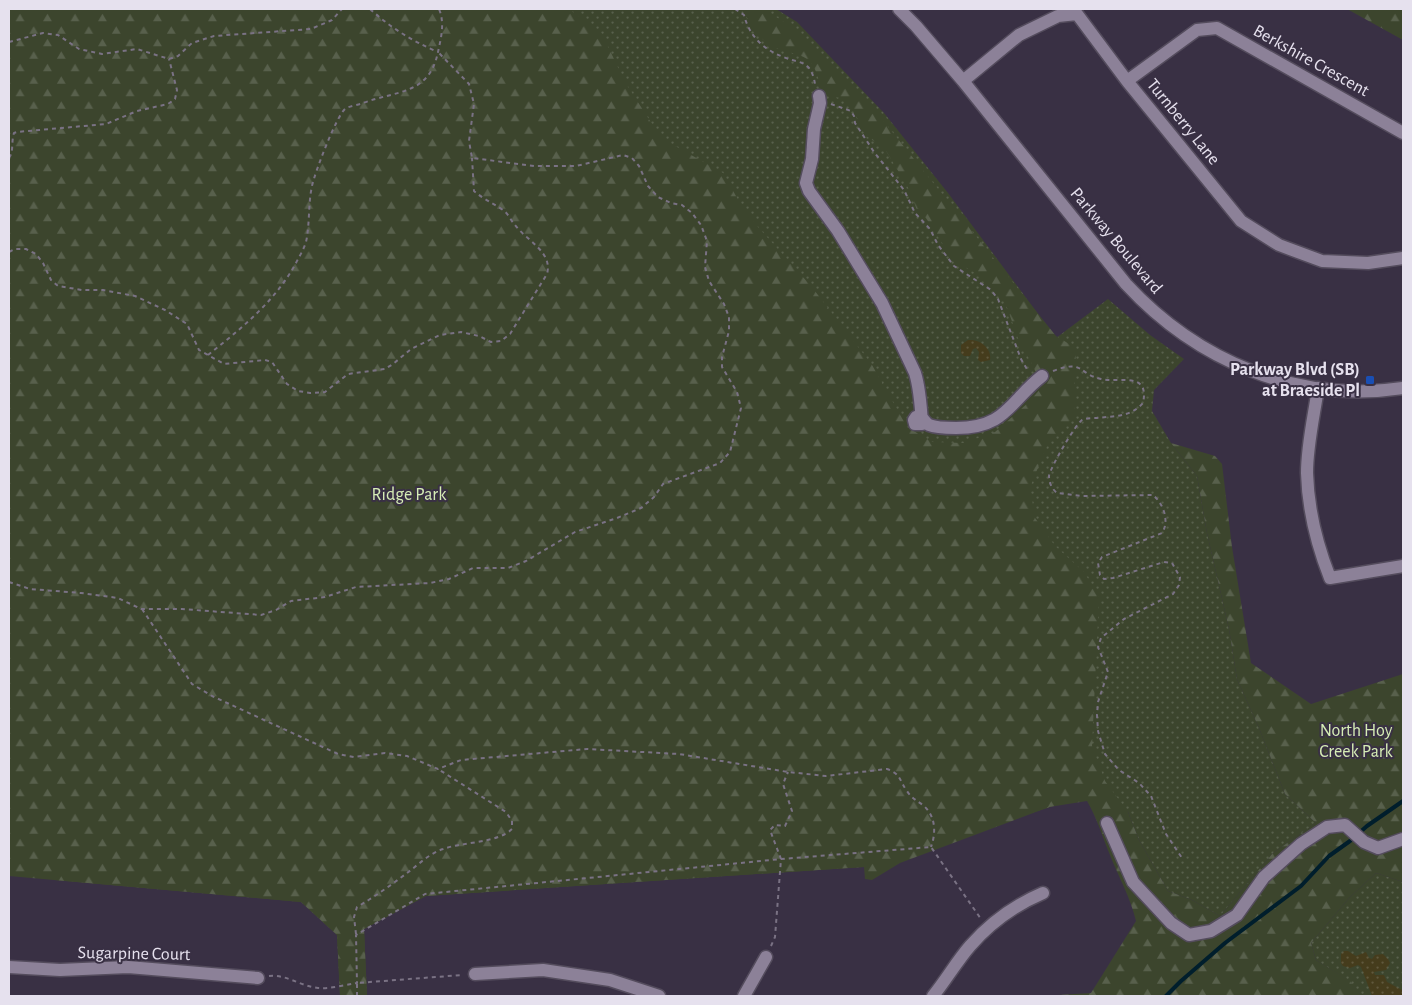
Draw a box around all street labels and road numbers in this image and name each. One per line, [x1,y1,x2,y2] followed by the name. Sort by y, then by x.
[1250,22,1372,100] street label: Berkshire Crescent
[1143,76,1223,168] street label: Turnberry Lane
[1067,184,1165,298] street label: Parkway Boulevard
[78,944,191,964] street label: Sugarpine Court

